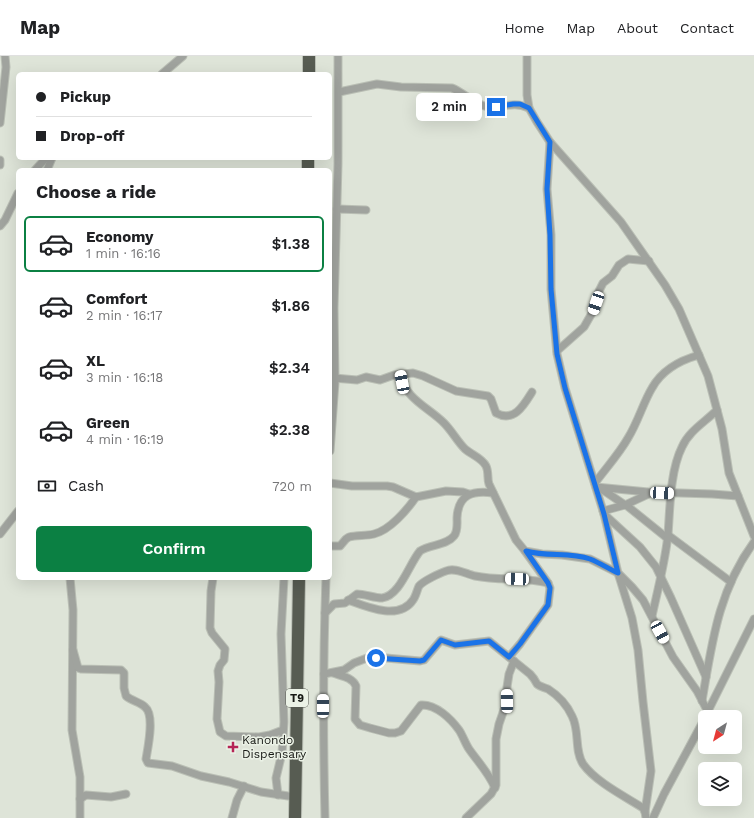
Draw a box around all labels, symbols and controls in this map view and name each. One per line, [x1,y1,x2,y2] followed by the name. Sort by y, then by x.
[20,16,60,39] text: Map
[504,20,544,36] text: Home
[566,20,595,36] text: Map
[617,20,658,36] text: About
[680,20,734,36] text: Contact
[60,88,111,106] text: Pickup
[416,93,482,121] callout: 2 min
[487,98,505,116] route end
[431,99,467,114] text: 2 min
[60,127,125,145] text: Drop-off
[36,181,156,202] text: Choose a ride
[38,226,74,262] icon: car
[86,228,153,246] text: Economy
[272,235,310,253] text: $1.38
[86,246,161,261] text: 1 min · 16:16
[38,288,74,324] icon: car
[86,290,147,308] text: Comfort
[586,290,606,316] car
[271,297,310,315] text: $1.86
[86,308,163,323] text: 2 min · 16:17
[38,350,74,386] icon: car
[86,352,105,370] text: XL
[269,359,310,377] text: $2.34
[394,369,410,395] car
[86,370,163,385] text: 3 min · 16:18
[38,412,74,448] icon: car
[86,414,130,432] text: Green
[269,421,310,439] text: $2.38
[86,432,164,447] text: 4 min · 16:19
[36,475,58,497] icon: cash
[68,477,104,495] text: Cash
[272,479,312,494] text: 720 m
[650,486,674,500] car
[36,526,312,572] button: Confirm
[505,573,529,585] car
[649,619,671,645] car
[367,649,385,667] route start
[286,689,308,707] road number: T9
[501,689,513,713] car
[317,694,329,718] car
[698,710,742,754] north arrow
[698,710,742,806] map controls
[242,733,307,761] place label: Kanondo Dispensary
[227,741,239,753] marker: Kanondo Dispensary
[698,762,742,806] button: layers

